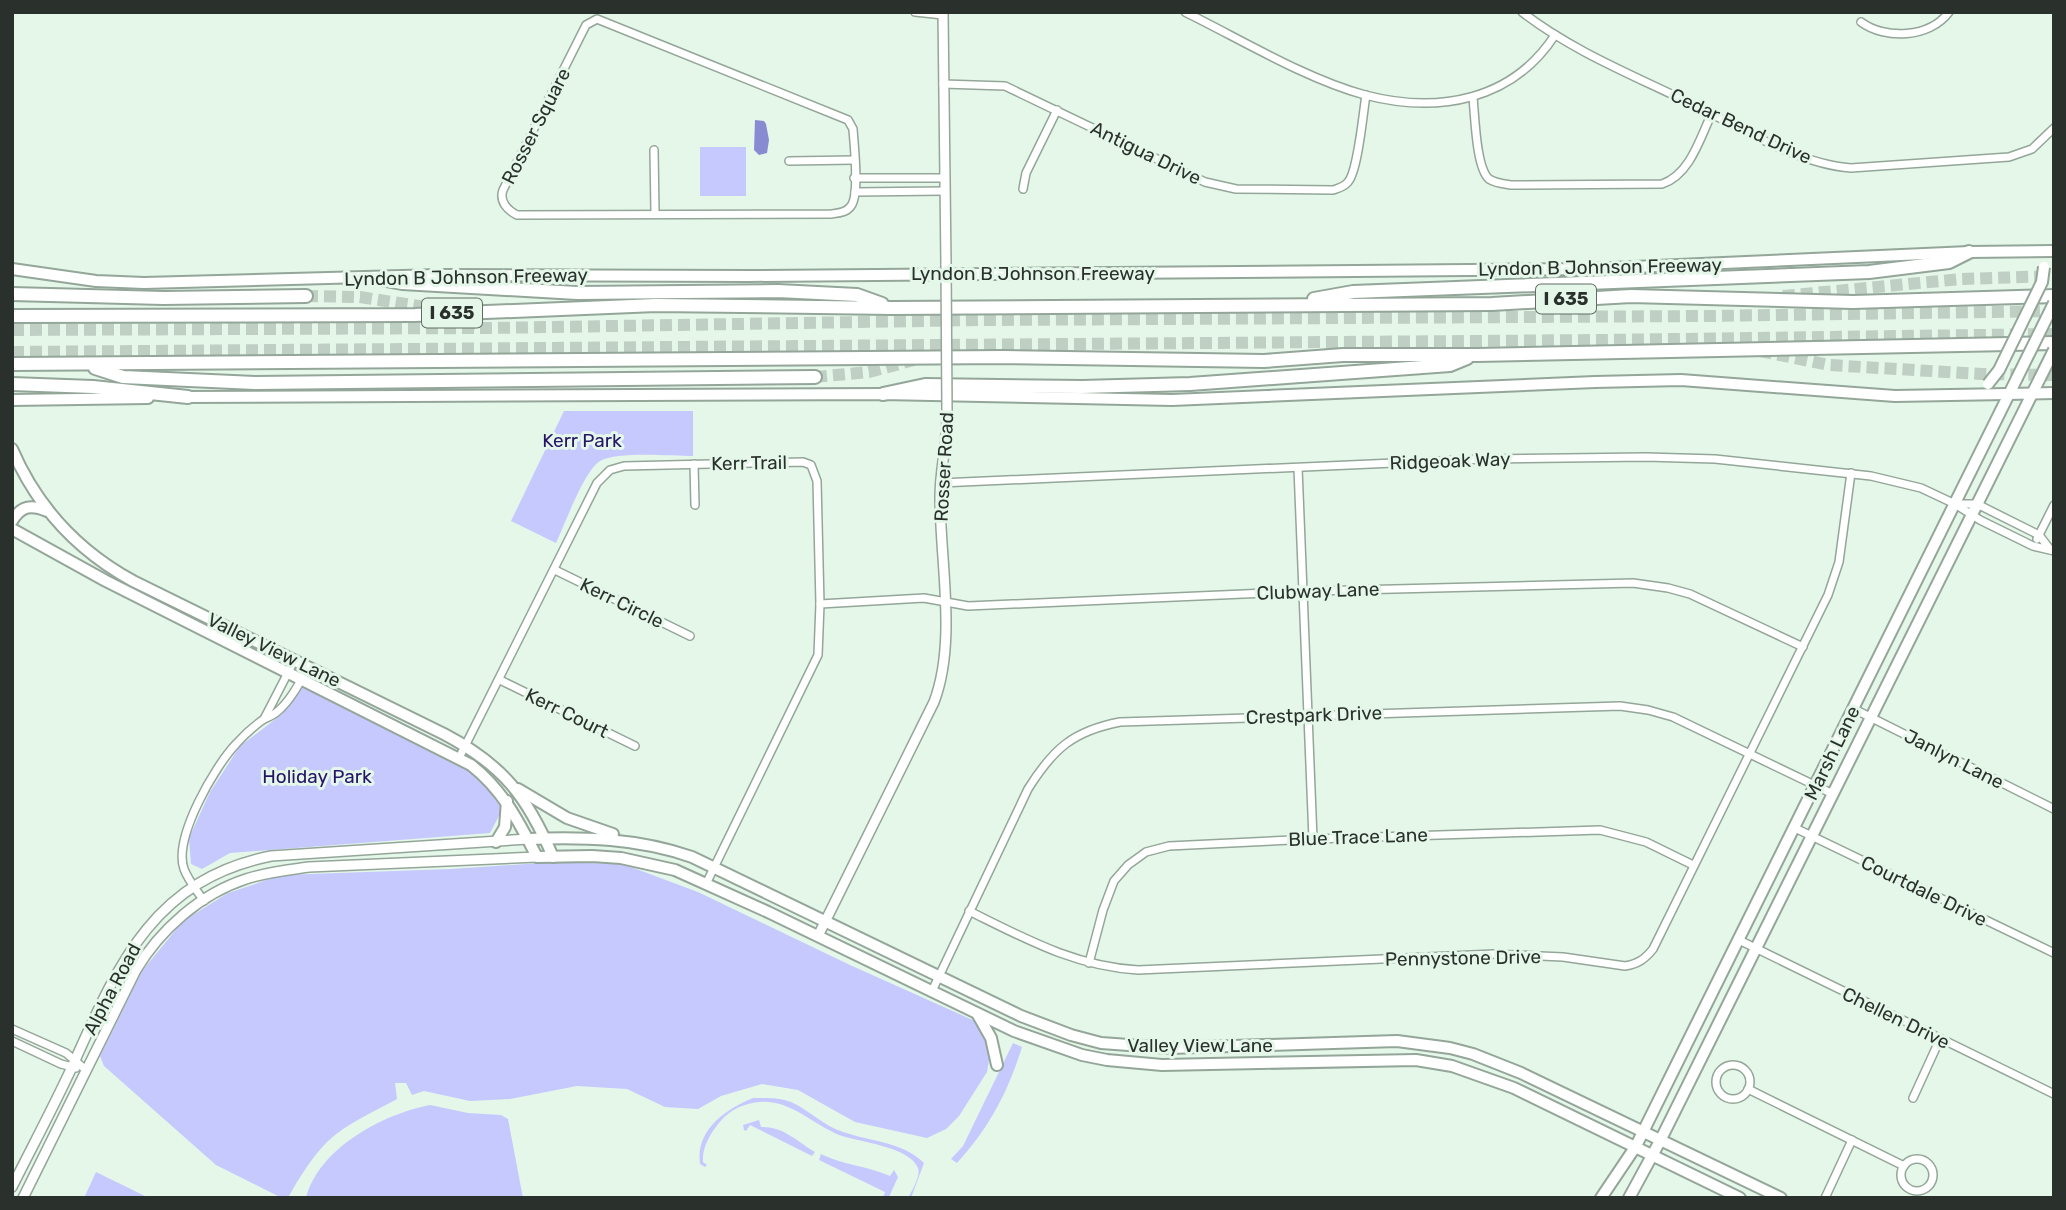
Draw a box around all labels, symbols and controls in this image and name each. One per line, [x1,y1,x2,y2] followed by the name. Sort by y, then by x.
[497,64,575,188] street label: Rosser Square
[1667,83,1815,169] street label: Cedar Bend Drive
[1087,116,1205,190] street label: Antigua Drive
[1478,253,1722,281] street label: Lyndon B Johnson Freeway
[911,262,1155,285] street label: Lyndon B Johnson Freeway
[344,263,588,291] street label: Lyndon B Johnson Freeway
[1536,284,1596,314] road number: I 635
[422,298,482,328] road number: I 635
[930,412,958,522] street label: Rosser Road
[542,429,622,452] park label: Kerr Park
[1389,447,1511,475] street label: Ridgeoak Way
[711,451,787,475] street label: Kerr Trail
[576,573,668,633] street label: Kerr Circle
[1256,577,1380,605] street label: Clubway Lane
[204,608,344,692] street label: Valley View Lane
[522,683,613,743] street label: Kerr Court
[1245,701,1383,729] street label: Crestpark Drive
[1799,702,1865,804] street label: Marsh Lane
[1900,724,2008,794] street label: Janlyn Lane
[262,765,372,788] park label: Holiday Park
[1288,823,1428,851] street label: Blue Trace Lane
[1857,851,1991,931] street label: Courtdale Drive
[78,939,146,1039] street label: Alpha Road
[1385,945,1541,971] street label: Pennystone Drive
[1839,982,1953,1054] street label: Chellen Drive
[1127,1034,1273,1057] street label: Valley View Lane

